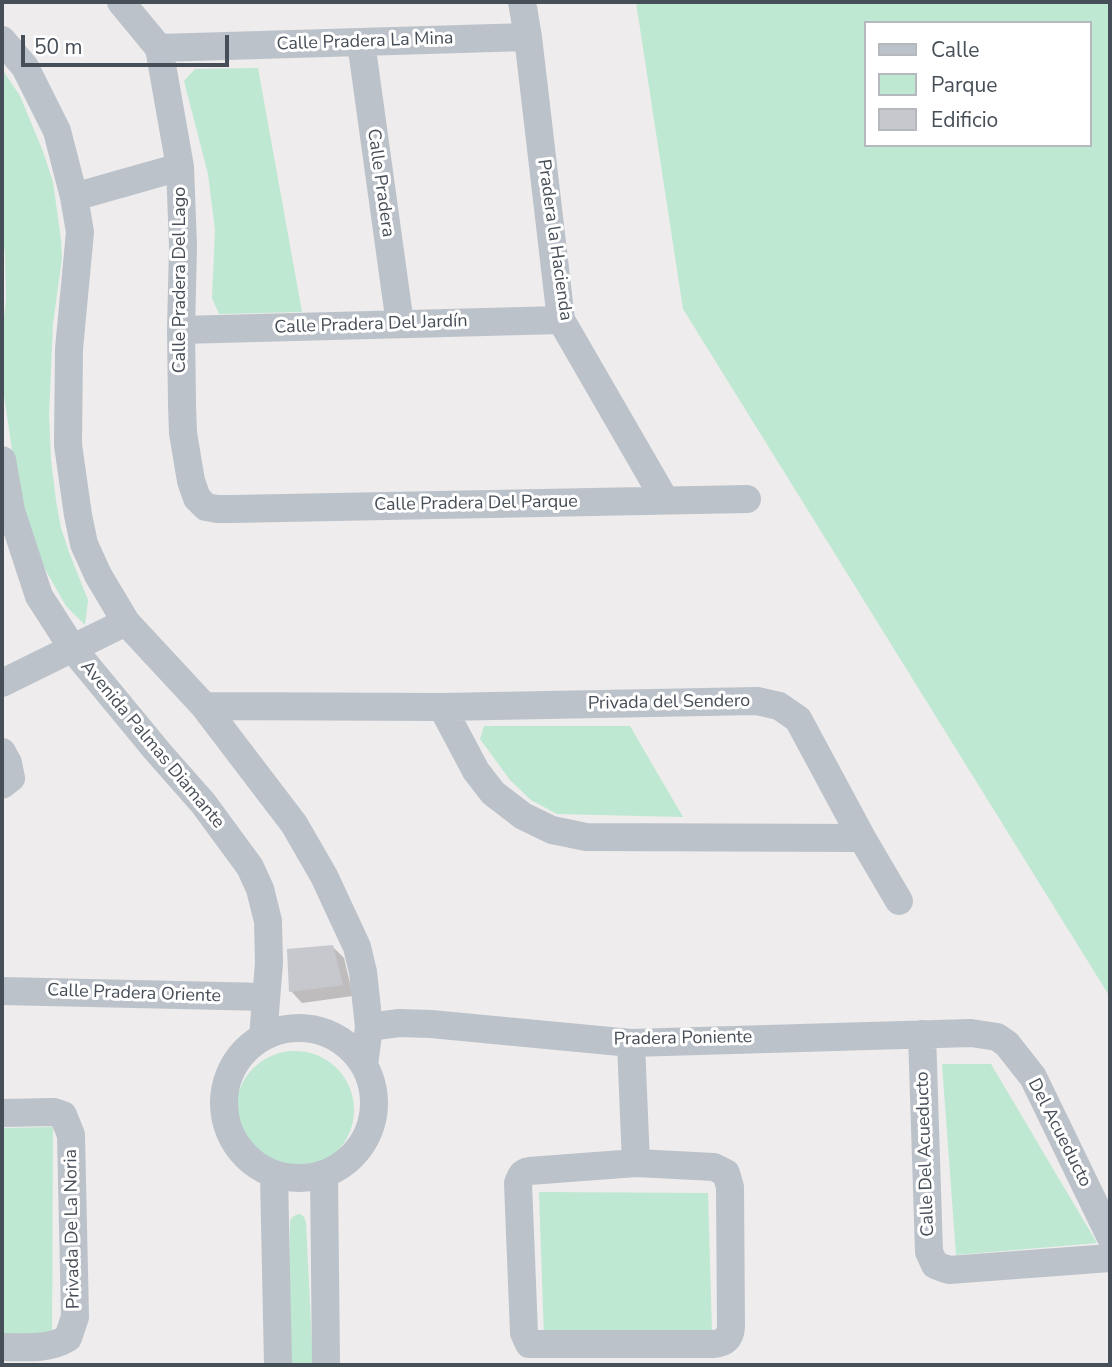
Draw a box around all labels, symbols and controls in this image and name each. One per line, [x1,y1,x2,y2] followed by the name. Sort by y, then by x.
[24,21,233,65] scale bar
[864,21,1091,147] legend
[276,28,454,56] street label: Calle Pradera La Mina
[34,33,83,61] text: 50 m
[931,36,979,64] text: Calle
[931,71,998,99] text: Parque
[931,106,998,134] text: Edificio
[362,127,398,239] street label: Calle Pradera
[532,158,576,322] street label: Pradera la Hacienda
[170,187,192,373] street label: Calle Pradera Del Lago
[274,311,468,339] street label: Calle Pradera Del Jardín
[374,491,578,517] street label: Calle Pradera Del Parque
[75,657,229,833] street label: Avenida Palmas Diamante
[588,691,750,715] street label: Privada del Sendero
[47,980,221,1008] street label: Calle Pradera Oriente
[613,1027,753,1051] street label: Pradera Poniente
[912,1071,940,1237] street label: Calle Del Acueducto
[1022,1075,1096,1191] street label: Del Acueducto
[61,1149,85,1309] street label: Privada De La Noria

